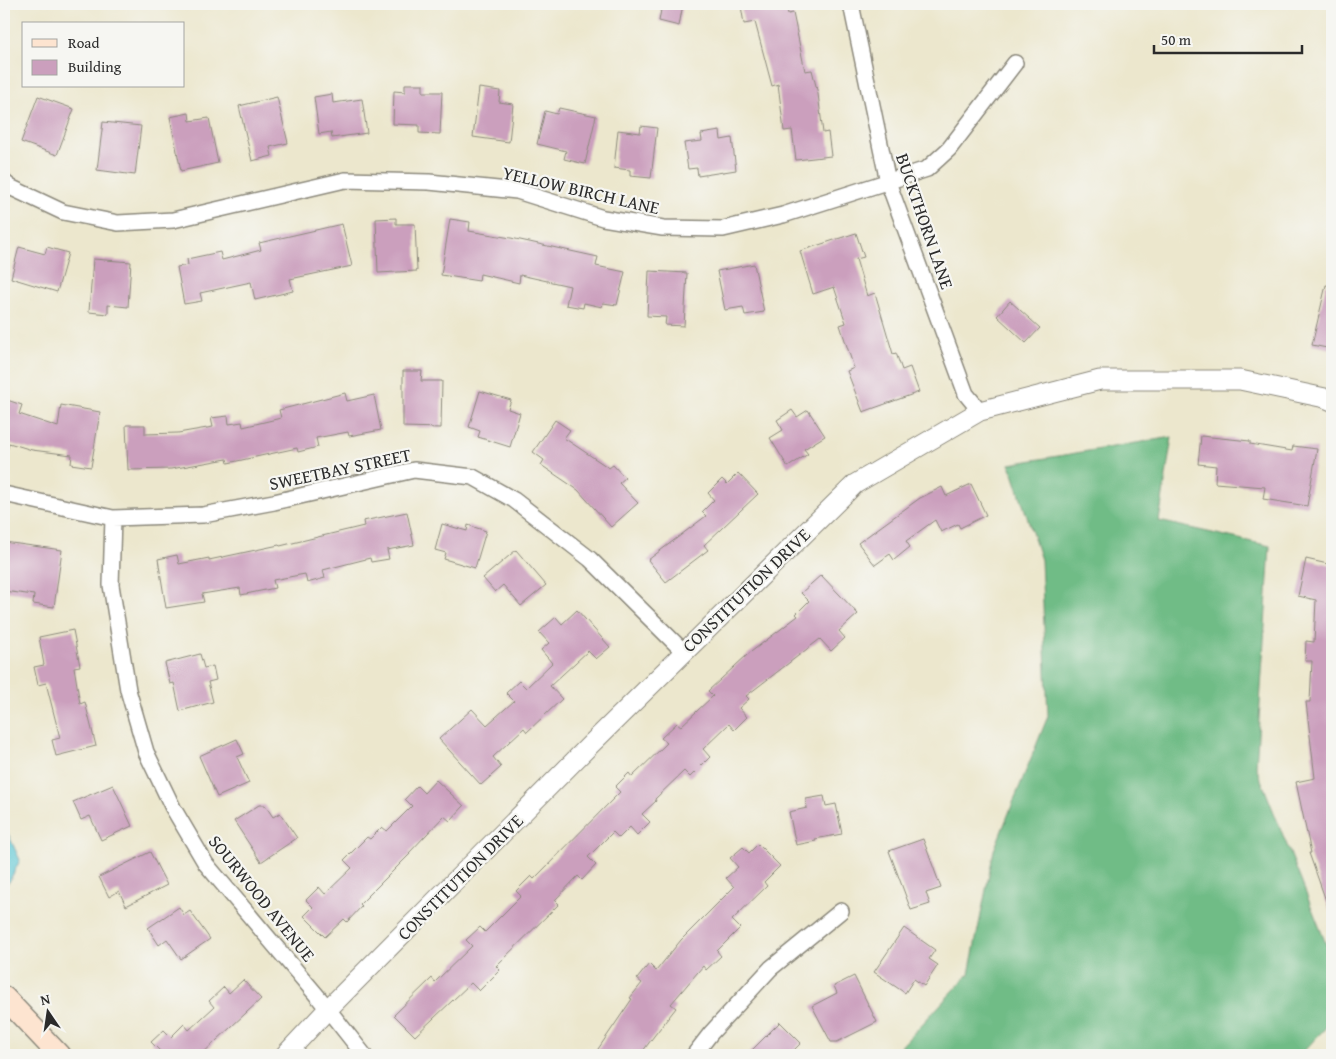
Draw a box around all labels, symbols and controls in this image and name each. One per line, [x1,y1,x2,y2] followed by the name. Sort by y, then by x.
[22,22,185,88] legend
[1154,22,1301,54] scale bar
[1161,29,1192,50] text: 50 m
[68,32,99,53] text: Road
[68,56,122,77] text: Building
[889,149,961,293] street label: BUCKTHORN LANE
[500,159,662,221] street label: YELLOW BIRCH LANE
[267,441,413,497] street label: SWEETBAY STREET
[676,522,816,658] street label: CONSTITUTION DRIVE
[391,808,529,946] street label: CONSTITUTION DRIVE
[202,829,322,967] street label: SOURWOOD AVENUE
[22,986,72,1036] north arrow
[38,988,53,1010] text: N

